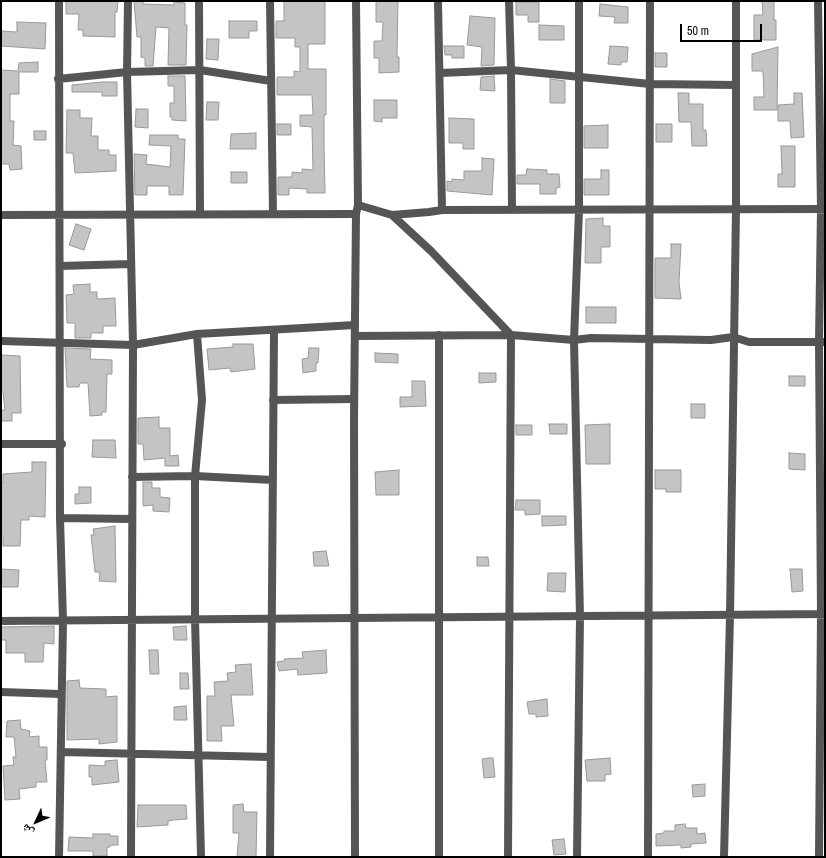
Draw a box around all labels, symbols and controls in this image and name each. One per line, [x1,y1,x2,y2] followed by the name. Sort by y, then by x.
[682,16,764,42] scale bar
[687,23,709,39] text: 50 m
[16,802,56,842] north arrow
[18,821,36,839] text: ش

